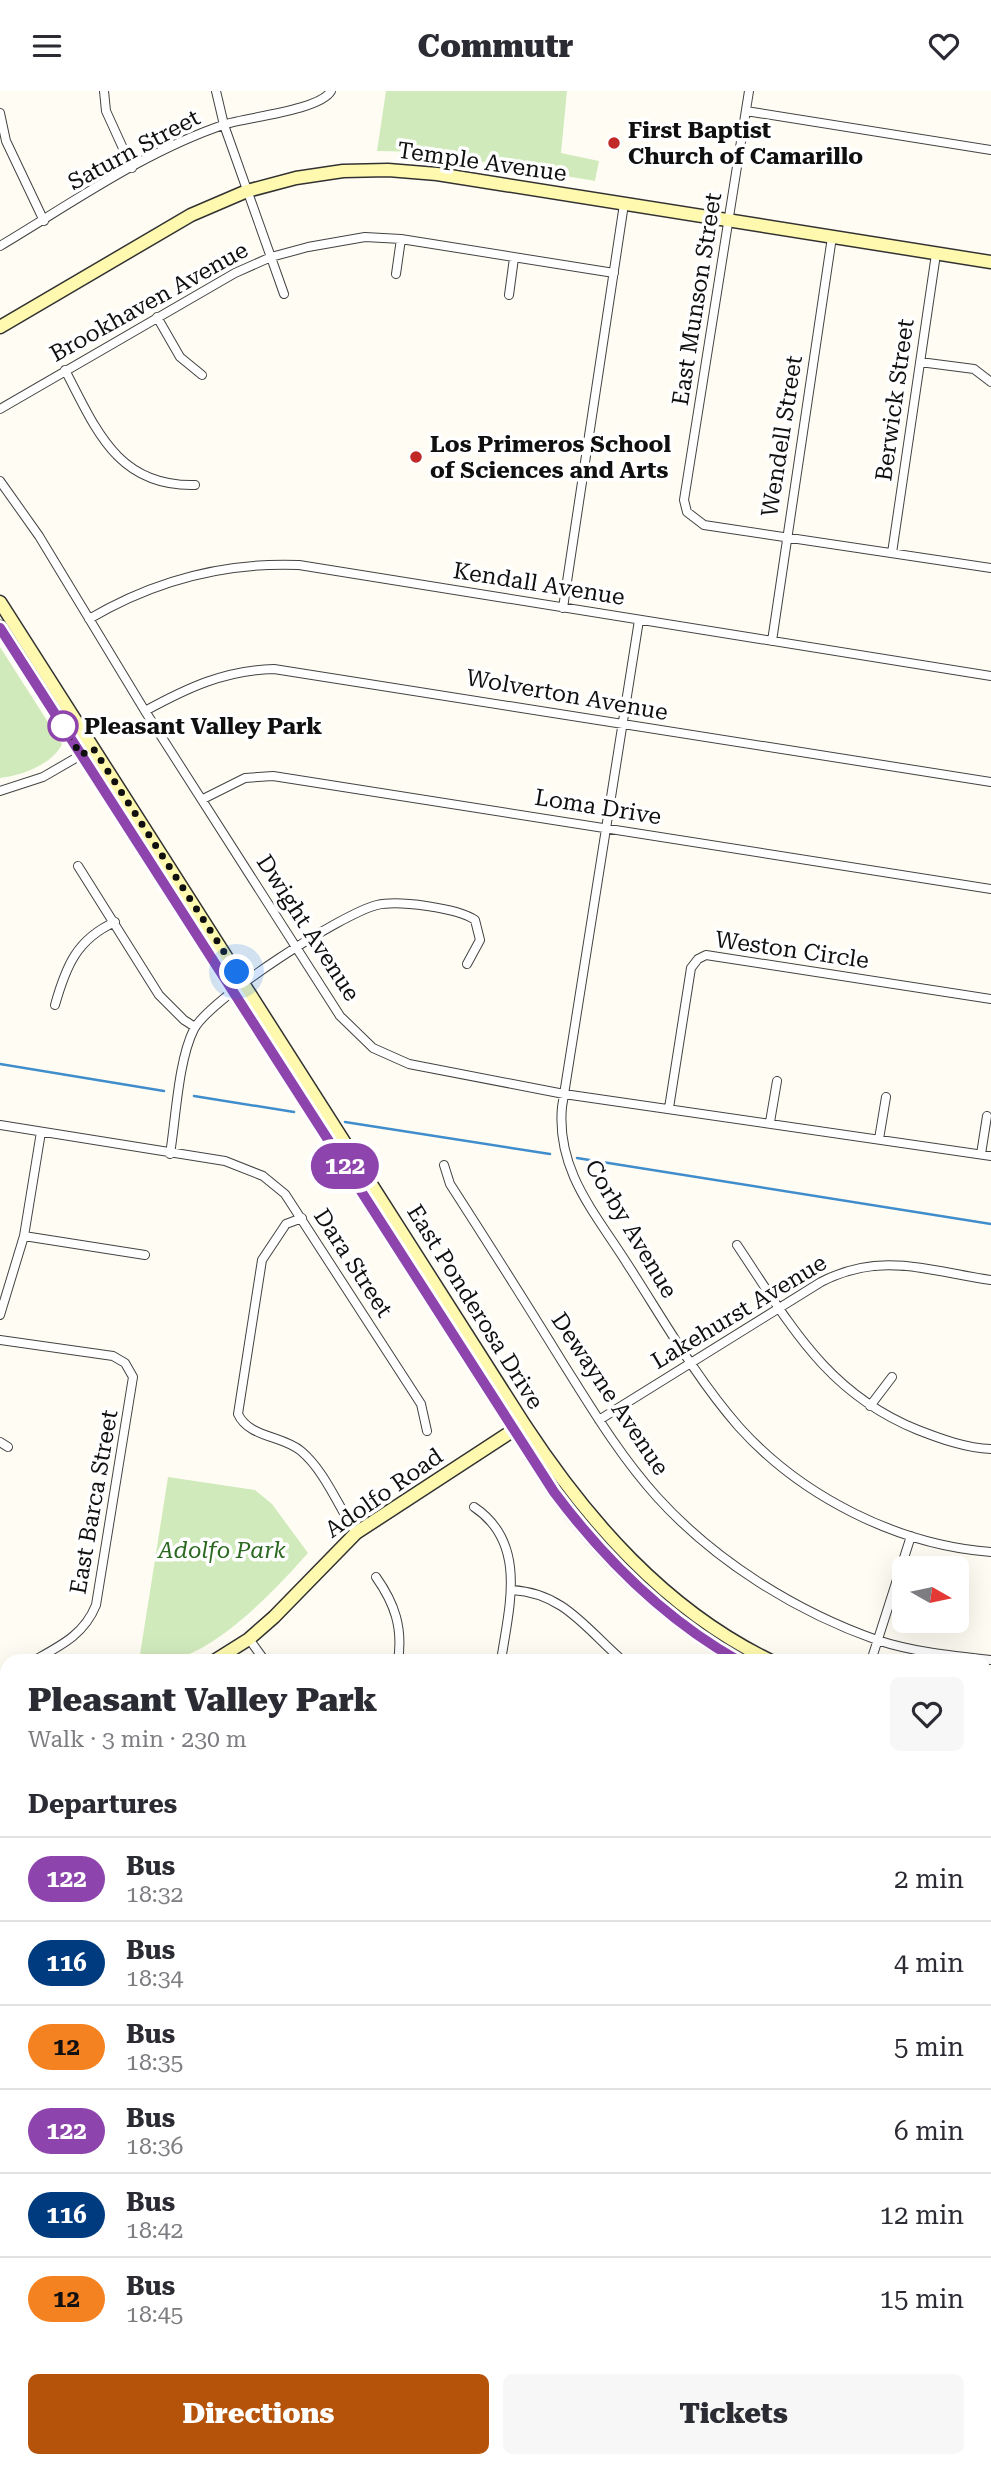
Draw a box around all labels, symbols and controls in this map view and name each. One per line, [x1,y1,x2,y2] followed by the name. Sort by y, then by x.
[28,27,66,65] icon: menu
[417,27,574,65] text: Commutr
[925,27,963,65] icon: heart
[63,104,205,196] street label: Saturn Street
[628,117,863,170] place label: First Baptist Church of Camarillo
[606,135,622,151] marker: First Baptist Church of Camarillo
[396,137,568,187] street label: Temple Avenue
[667,190,727,407] street label: East Munson Street
[45,236,253,368] street label: Brookhaven Avenue
[870,317,920,483] street label: Berwick Street
[756,353,808,519] street label: Wendell Street
[430,431,671,484] place label: Los Primeros School of Sciences and Arts
[408,449,424,465] marker: Los Primeros School of Sciences and Arts
[451,557,627,611] street label: Kendall Avenue
[464,664,670,726] street label: Wolverton Avenue
[48,711,78,741] marker: Pleasant Valley Park
[84,713,322,740] place label: Pleasant Valley Park
[533,784,663,830] street label: Loma Drive
[251,850,365,1006] street label: Dwight Avenue
[713,926,871,974] street label: Weston Circle
[219,954,254,989] your location
[305,1143,385,1189] line badge: 122
[325,1152,365,1180] text: 122
[579,1155,683,1303] street label: Corby Avenue
[401,1200,549,1414] street label: East Ponderosa Drive
[308,1204,398,1323] street label: Dara Street
[647,1249,831,1375] street label: Lakehurst Avenue
[546,1308,674,1480] street label: Dewayne Avenue
[64,1407,124,1596] street label: East Barca Street
[320,1442,448,1543] street label: Adolfo Road
[156,1537,286,1564] park label: Adolfo Park
[892,1556,970,1633] north arrow
[892,1556,969,1633] map controls
[890,1677,964,1751] button: heart
[28,1680,377,1719] text: Pleasant Valley Park
[28,1726,247,1753] text: Walk · 3 min · 230 m
[28,1789,177,1819] text: Departures
[126,1851,175,1881] text: Bus
[894,1864,964,1894] text: 2 min
[46,1865,87,1893] text: 122
[126,1881,183,1908] text: 18:32
[126,1935,175,1965] text: Bus
[894,1948,964,1978] text: 4 min
[46,1949,87,1977] text: 116
[126,1965,183,1992] text: 18:34
[126,2019,175,2049] text: Bus
[894,2032,964,2062] text: 5 min
[53,2033,80,2061] text: 12
[126,2049,183,2076] text: 18:35
[126,2103,175,2133] text: Bus
[894,2116,964,2146] text: 6 min
[46,2117,87,2145] text: 122
[126,2133,183,2160] text: 18:36
[126,2187,175,2217] text: Bus
[880,2200,964,2230] text: 12 min
[46,2201,87,2229] text: 116
[126,2217,183,2244] text: 18:42
[126,2271,175,2301] text: Bus
[880,2284,964,2314] text: 15 min
[53,2285,80,2313] text: 12
[126,2301,183,2328] text: 18:45
[28,2374,489,2454] button: Directions
[503,2374,964,2454] button: Tickets

